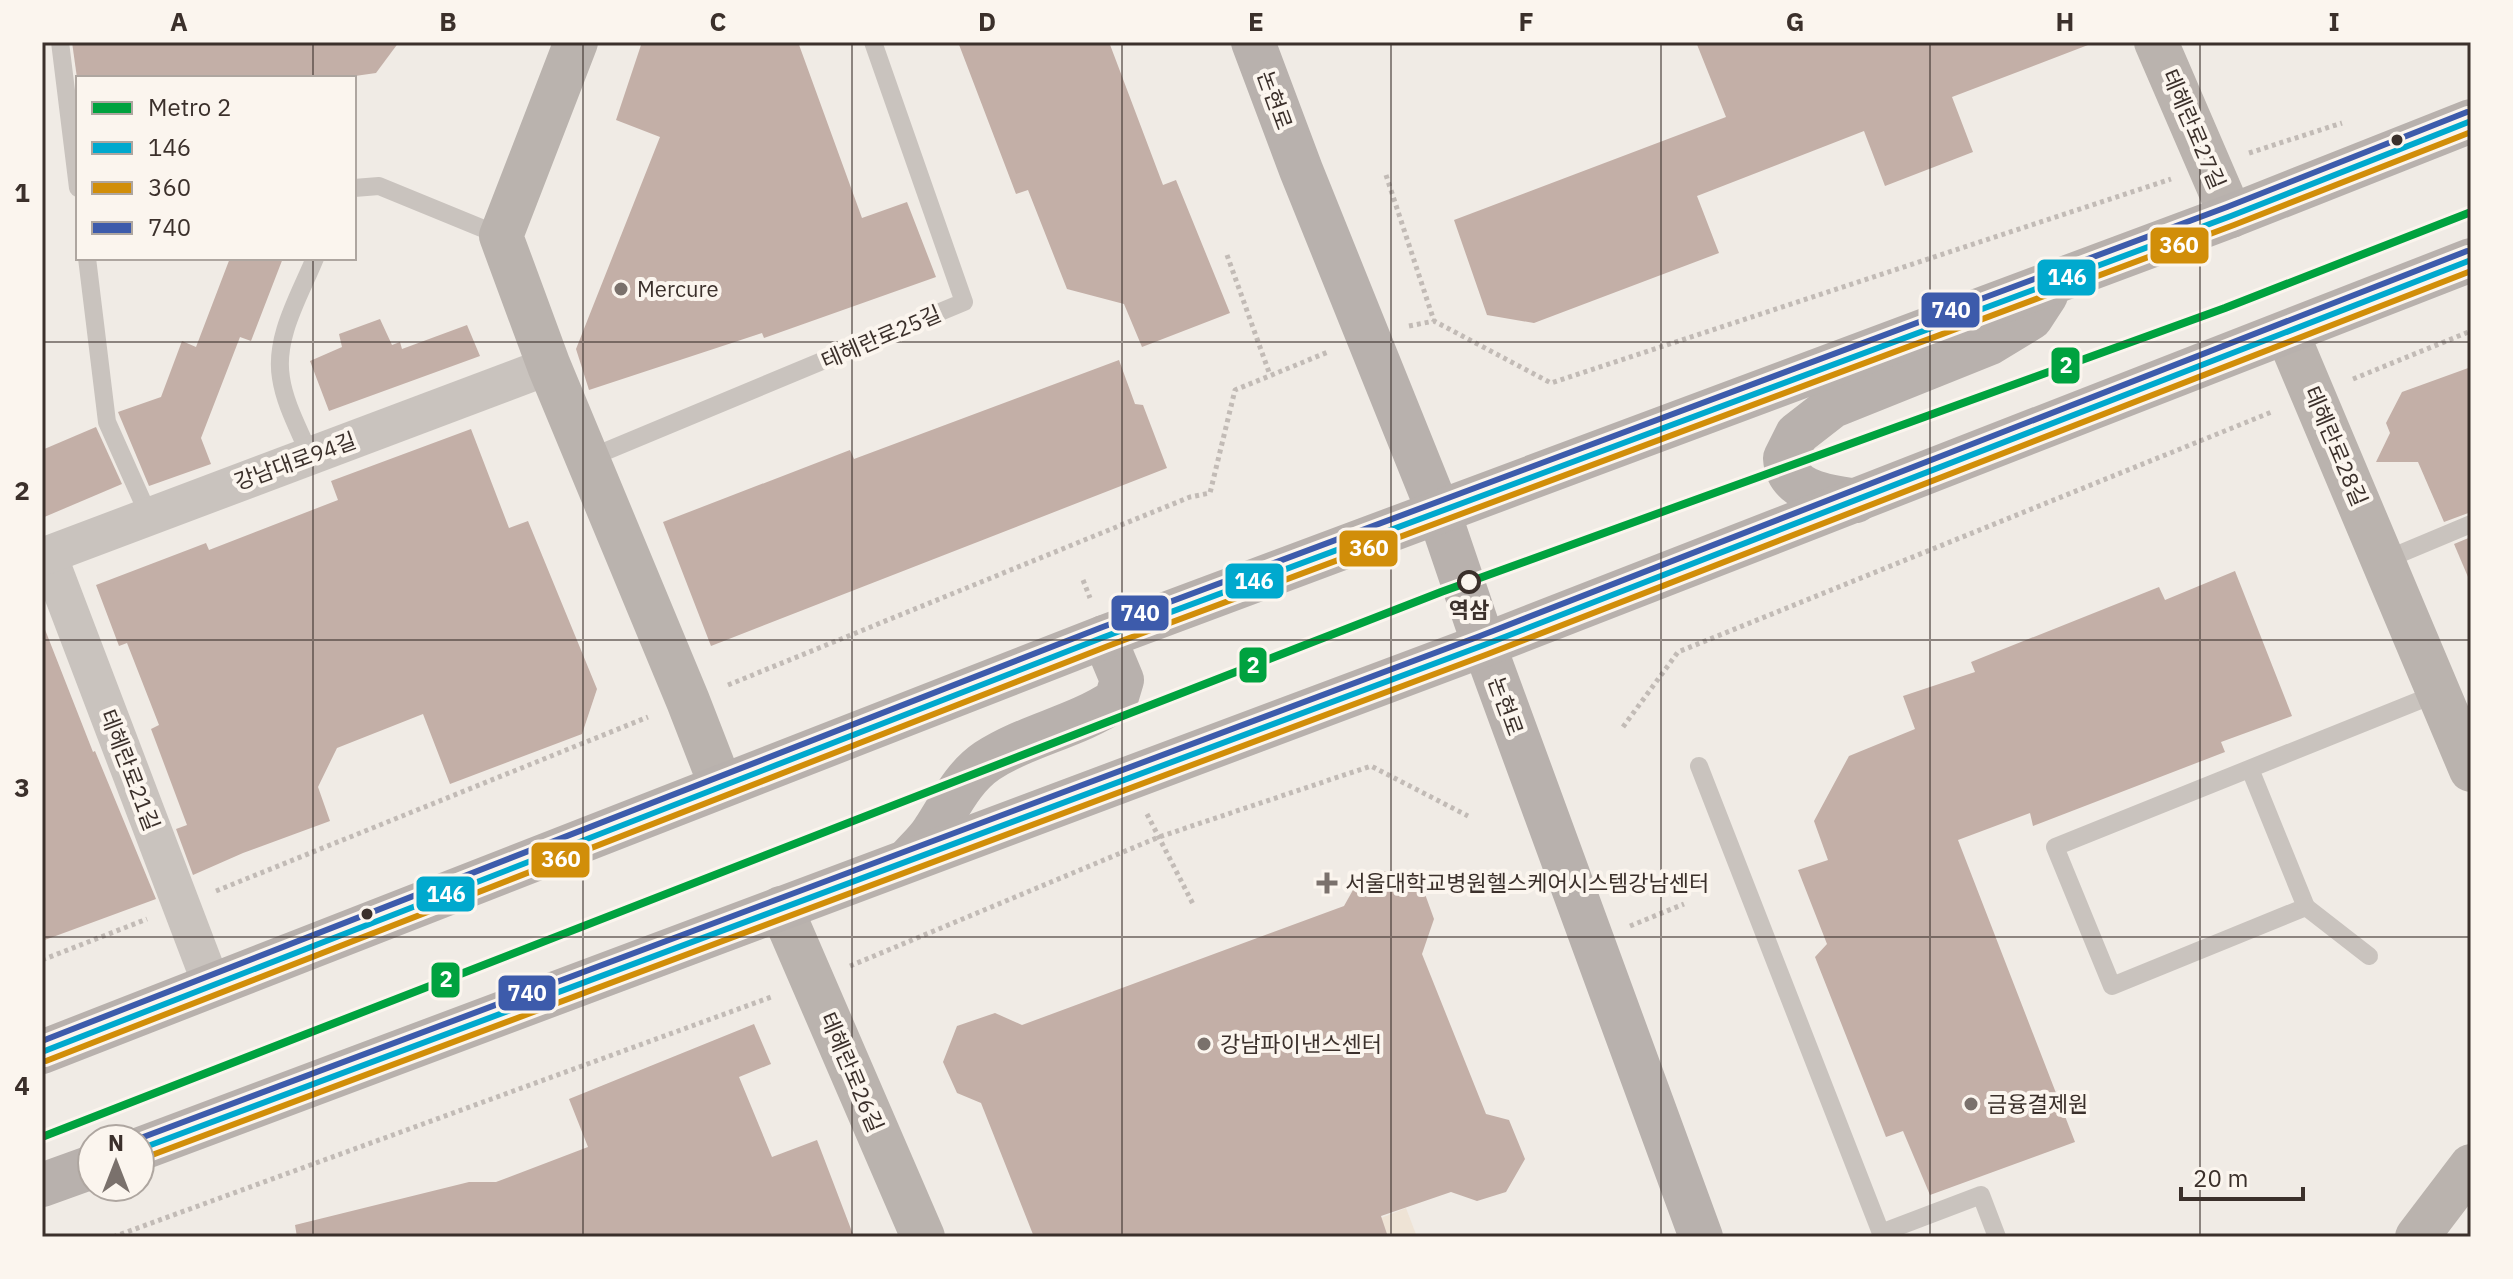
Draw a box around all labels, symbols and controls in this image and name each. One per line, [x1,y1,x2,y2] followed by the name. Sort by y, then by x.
[170,4,188,38] text: A
[439,4,457,38] text: B
[710,4,727,38] text: C
[978,4,996,38] text: D
[1248,4,1264,38] text: E
[1518,4,1534,38] text: F
[1786,4,1804,38] text: G
[2056,4,2074,38] text: H
[2328,4,2340,38] text: I
[2156,64,2233,193] street label: 테헤란로27길
[1251,66,1299,133] street label: 논현로
[76,76,356,260] legend
[148,91,231,123] text: Metro 2
[148,131,191,163] text: 146
[2389,132,2405,148] unlabelled marker
[148,171,191,203] text: 360
[14,175,30,209] text: 1
[148,211,191,243] text: 740
[2149,226,2210,265] line badge: 360
[2159,230,2199,259] text: 360
[2036,258,2097,297] line badge: 146
[2047,262,2087,291] text: 146
[637,274,719,303] place label: Mercure
[612,280,630,298] marker: Mercure
[1920,291,1981,329] line badge: 740
[1931,295,1971,324] text: 740
[816,298,945,375] street label: 테헤란로25길
[2050,346,2081,385] line badge: 2
[2059,350,2073,379] text: 2
[2298,381,2375,510] street label: 테헤란로28길
[230,425,360,496] street label: 강남대로94길
[14,473,30,507] text: 2
[1338,529,1399,568] line badge: 360
[1349,533,1389,562] text: 360
[1224,562,1285,600] line badge: 146
[1234,566,1274,595] text: 146
[1458,571,1480,593] marker: 역삼
[1110,594,1170,632] line badge: 740
[1449,595,1489,624] place label: 역삼
[1120,598,1160,627] text: 740
[1238,646,1268,684] line badge: 2
[1246,650,1260,679] text: 2
[1482,672,1530,739] street label: 논현로
[94,705,167,835] street label: 테헤란로21길
[14,770,30,804] text: 3
[530,841,591,879] line badge: 360
[541,844,581,873] text: 360
[1345,868,1709,897] place label: 서울대학교병원헬스케어시스템강남센터
[1316,872,1338,894] marker: 서울대학교병원헬스케어시스템강남센터
[415,875,476,913] line badge: 146
[426,879,466,908] text: 146
[359,906,375,922] unlabelled marker
[430,961,461,999] line badge: 2
[439,964,453,993] text: 2
[497,974,557,1012] line badge: 740
[507,978,547,1007] text: 740
[814,1007,891,1136] street label: 테헤란로26길
[1220,1029,1382,1058] place label: 강남파이낸스센터
[1195,1035,1213,1053] marker: 강남파이낸스센터
[14,1068,30,1102] text: 4
[1987,1089,2088,1118] place label: 금융결제원
[1962,1095,1980,1113] marker: 금융결제원
[76,1123,156,1203] north arrow
[108,1128,124,1157] text: N
[2181,1151,2303,1201] scale bar
[2193,1162,2248,1194] text: 20 m

